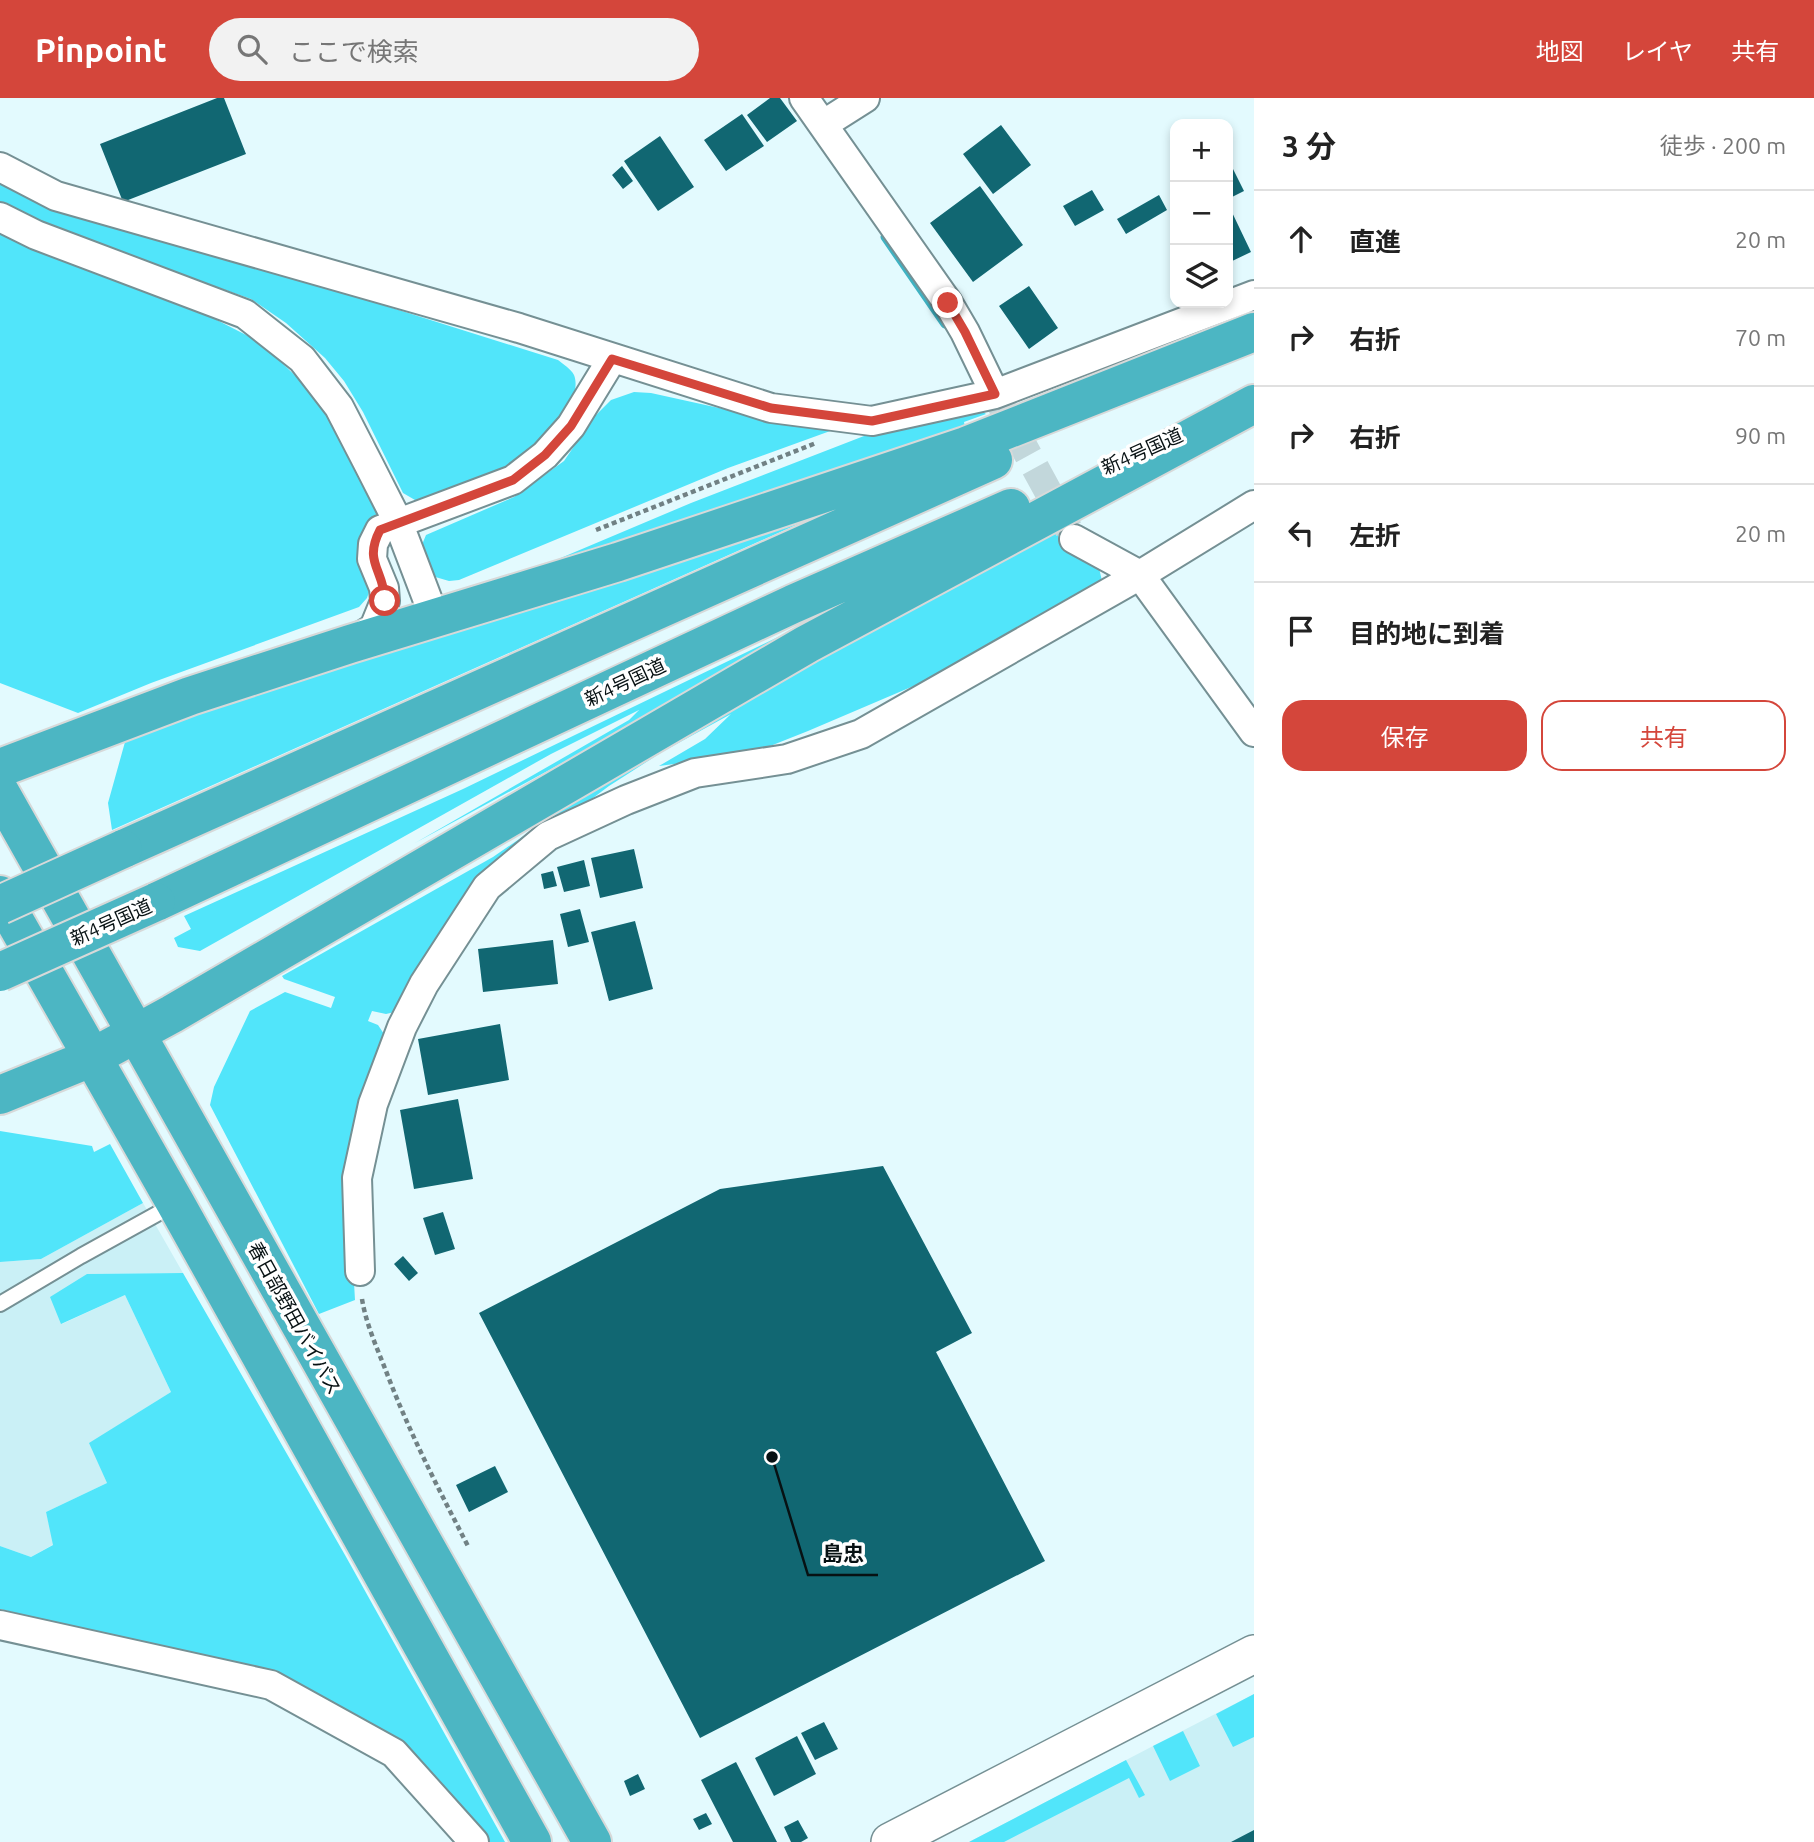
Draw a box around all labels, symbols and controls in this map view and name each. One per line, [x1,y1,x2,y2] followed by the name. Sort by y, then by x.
[209,18,699,81] search box
[233,30,271,68] icon: search
[35,31,167,68] text: Pinpoint
[289,37,419,66] text: ここで検索
[1536,38,1584,65] text: 地図
[1622,38,1693,65] text: レイヤ
[1731,38,1779,65] text: 共有
[1170,119,1233,308] map controls
[1170,119,1233,182] button: +
[1282,129,1336,163] text: 3 分
[1660,133,1786,158] text: 徒歩 · 200 m
[1170,182,1233,245] button: −
[1282,220,1320,258] icon: ahead
[1349,227,1401,256] text: 直進
[1735,227,1786,252] text: 20 m
[1170,245,1233,308] button: layers
[932,287,963,318] route end
[1282,318,1320,356] icon: right
[1349,325,1401,354] text: 右折
[1735,325,1786,350] text: 70 m
[1282,416,1320,454] icon: right
[1098,423,1186,479] street label: 新4号国道
[1349,423,1401,452] text: 右折
[1735,423,1786,448] text: 90 m
[1282,514,1320,552] icon: left
[1349,521,1401,550] text: 左折
[1735,521,1786,546] text: 20 m
[369,585,400,616] route start
[1282,612,1320,650] icon: arrive
[1349,619,1505,648] text: 目的地に到着
[581,654,669,710] street label: 新4号国道
[1282,700,1527,771] button: 保存
[1541,700,1786,771] button: 共有
[67,894,155,950] street label: 新4号国道
[244,1238,346,1398] street label: 春日部野田バイパス
[808,1533,878,1575] callout: 島忠
[822,1541,864,1565] text: 島忠

